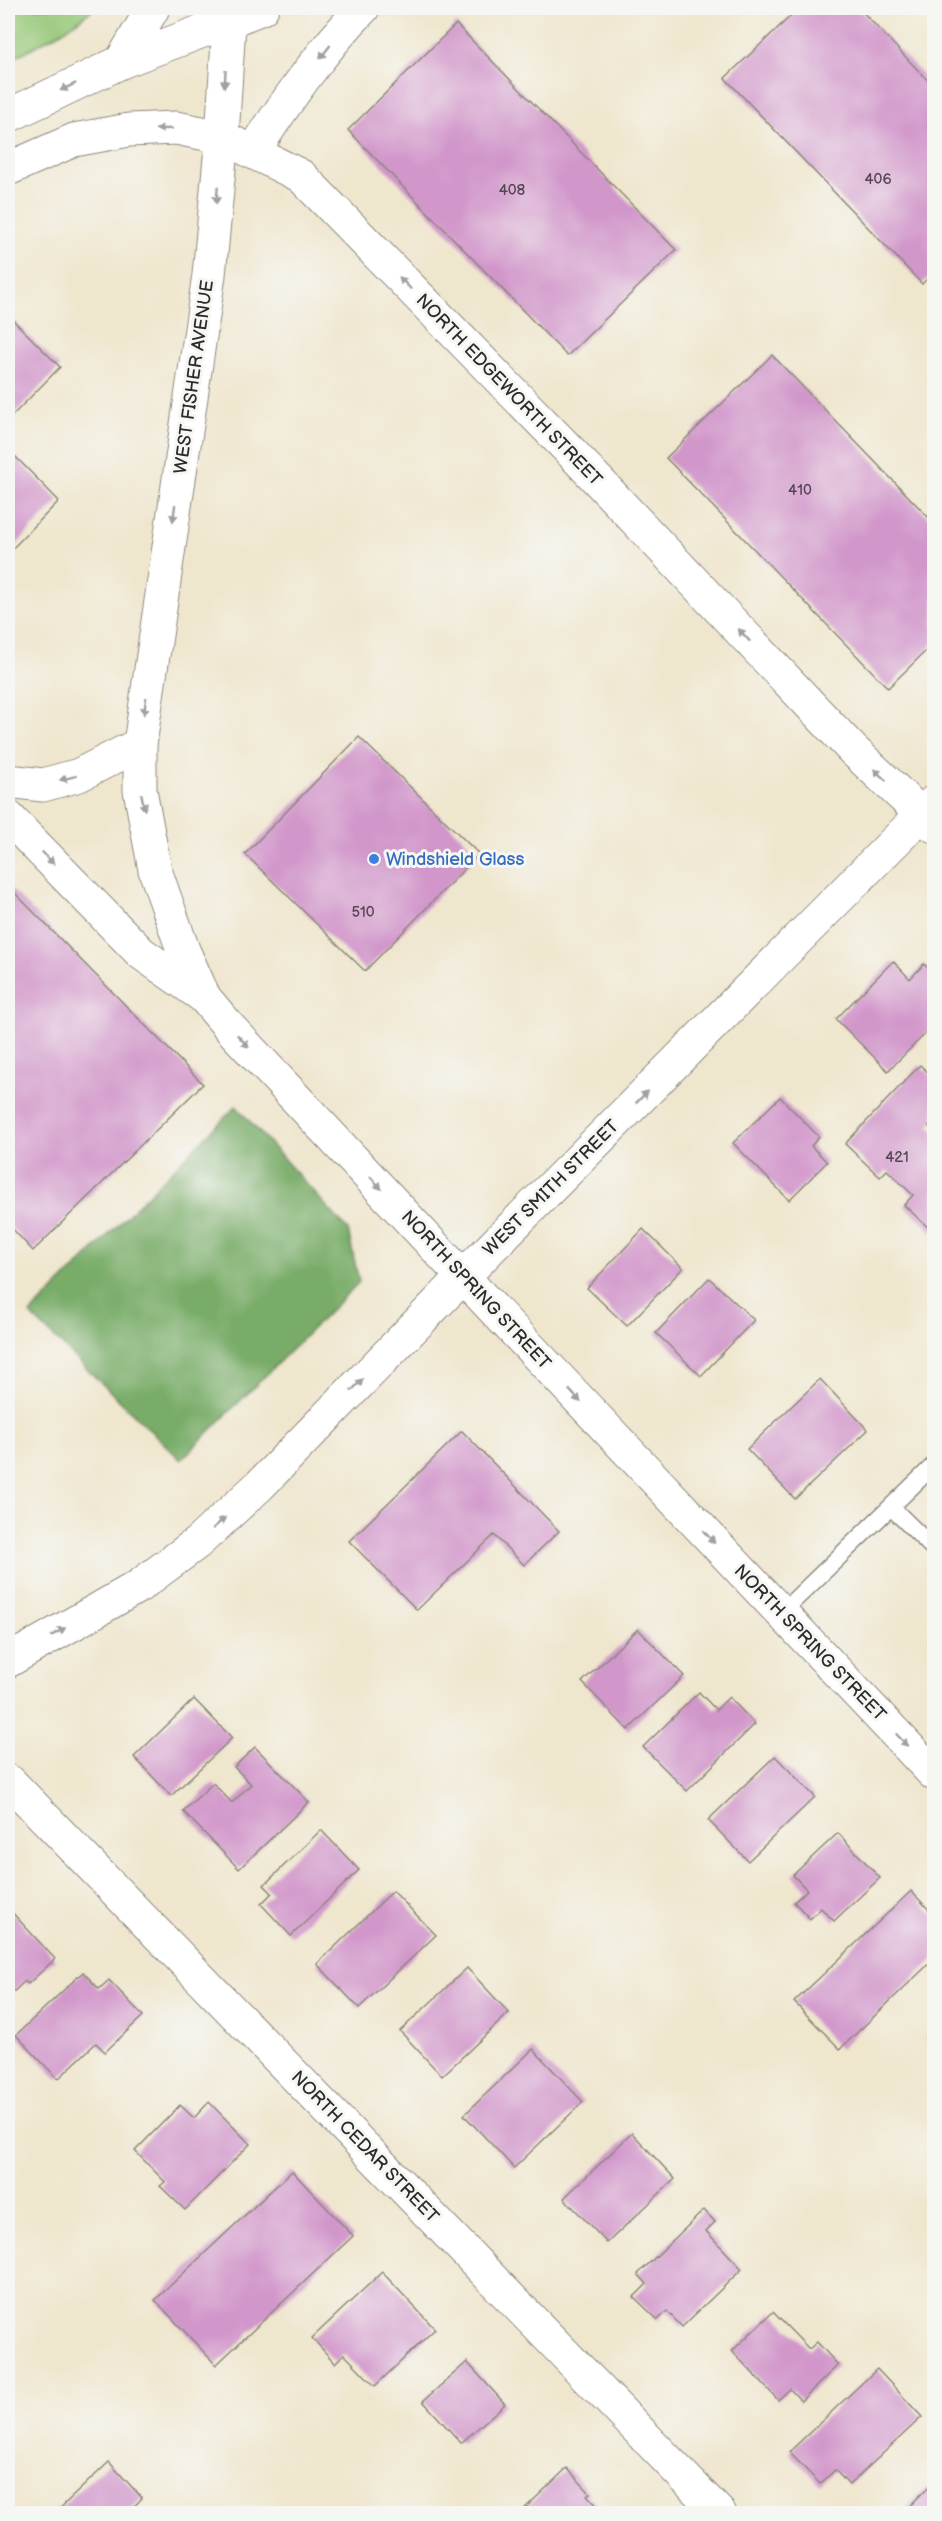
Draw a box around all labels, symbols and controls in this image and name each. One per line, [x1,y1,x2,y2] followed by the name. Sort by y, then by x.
[320,44,332,59] one-way arrow
[221,69,230,88] one-way arrow
[60,82,77,92] one-way arrow
[155,124,174,133] one-way arrow
[864,170,892,189] house number: 406
[499,181,526,200] house number: 408
[212,186,222,205] one-way arrow
[398,276,412,291] one-way arrow
[170,279,218,475] street label: WEST FISHER AVENUE
[412,290,606,490] street label: NORTH EDGEWORTH STREET
[788,481,812,500] house number: 410
[169,504,178,523] one-way arrow
[738,629,752,643] one-way arrow
[141,697,150,716] one-way arrow
[873,769,888,782] one-way arrow
[59,774,77,784] one-way arrow
[139,793,148,812] one-way arrow
[386,849,525,870] place label: Windshield Glass
[41,851,55,865] one-way arrow
[367,852,381,866] marker: Windshield Glass
[351,903,375,922] house number: 510
[235,1034,249,1048] one-way arrow
[634,1090,648,1104] one-way arrow
[479,1116,623,1260] street label: WEST SMITH STREET
[885,1148,909,1167] house number: 421
[369,1176,383,1191] one-way arrow
[397,1206,555,1374] street label: NORTH SPRING STREET
[350,1378,363,1393] one-way arrow
[568,1388,582,1402] one-way arrow
[211,1517,226,1530] one-way arrow
[702,1530,716,1544] one-way arrow
[730,1560,890,1726] street label: NORTH SPRING STREET
[50,1627,67,1637] one-way arrow
[894,1732,908,1746] one-way arrow
[287,2067,443,2227] street label: NORTH CEDAR STREET

